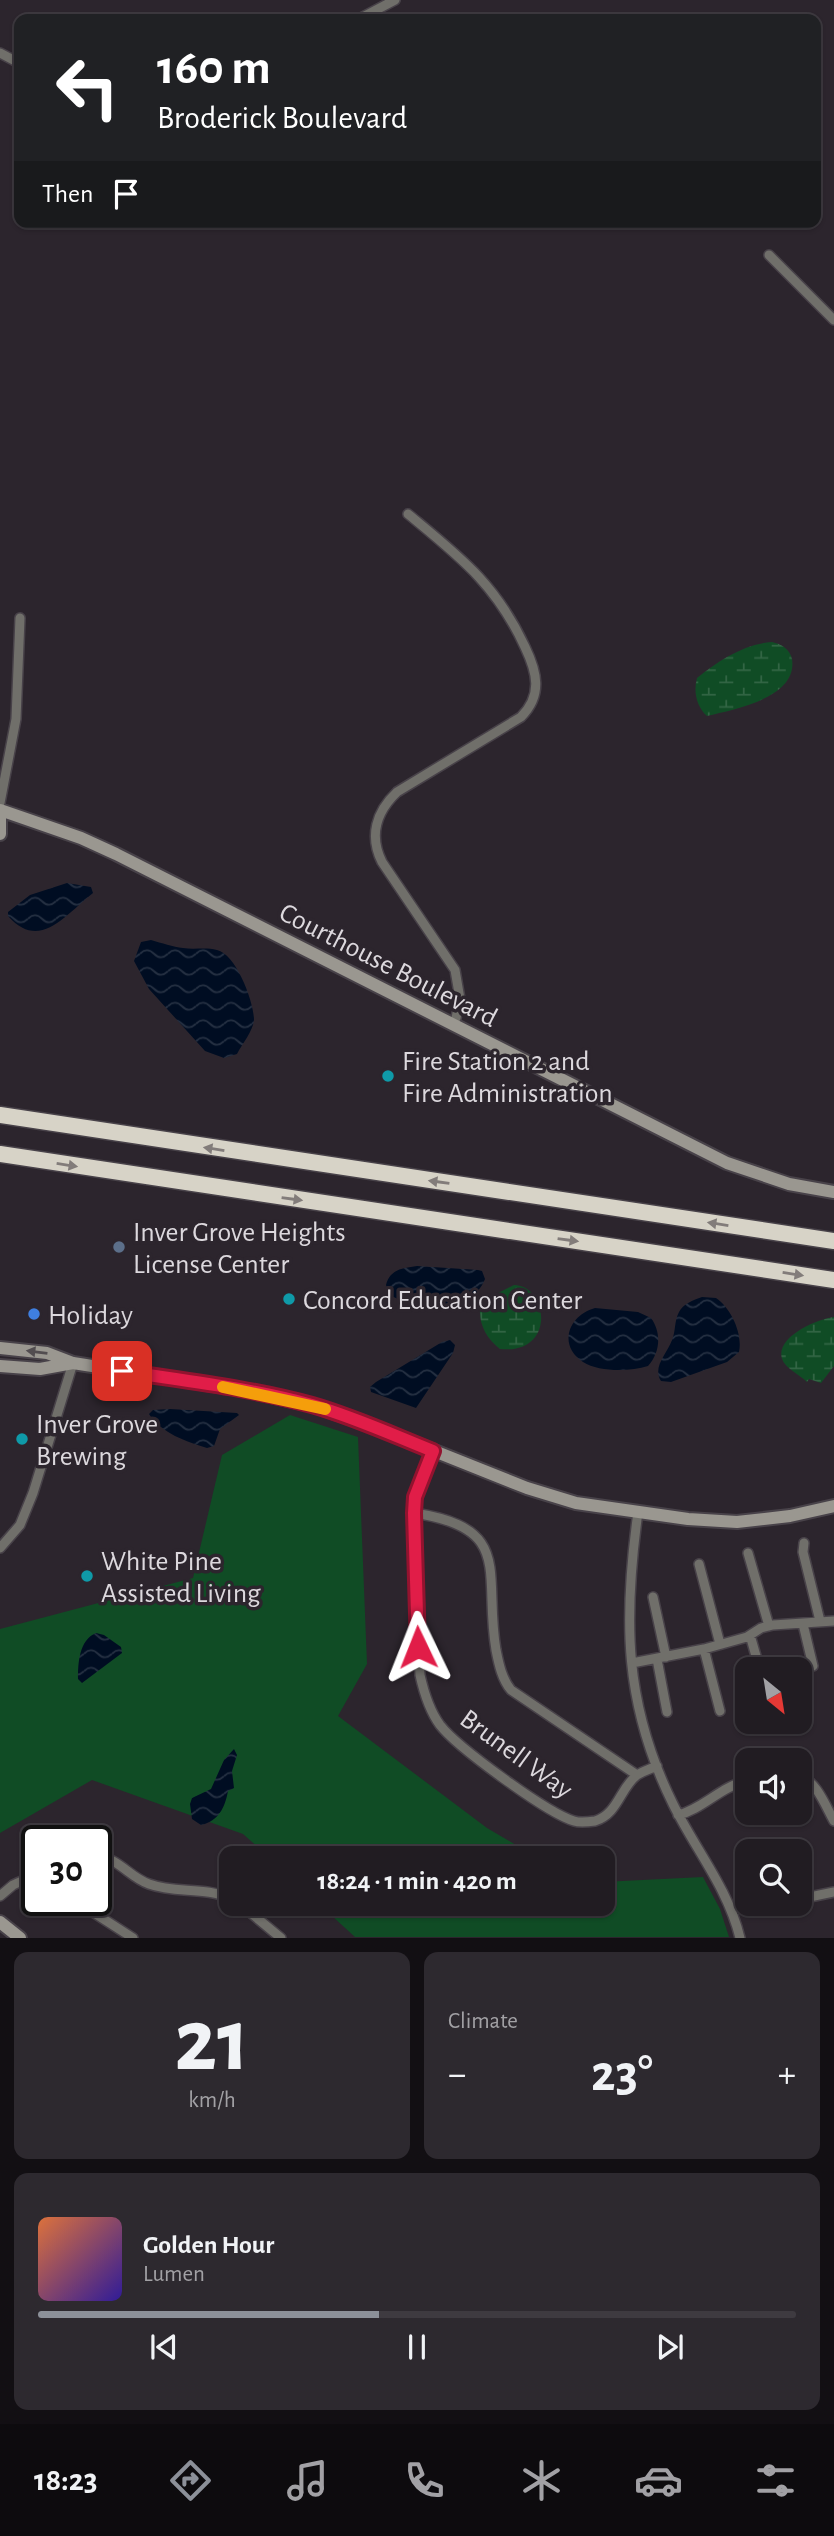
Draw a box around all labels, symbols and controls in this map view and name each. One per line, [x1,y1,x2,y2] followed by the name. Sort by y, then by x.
[42,42,133,133] icon: left
[157,44,271,93] text: 160 m
[157,102,407,134] text: Broderick Boulevard
[107,175,145,213] icon: arrive
[42,181,93,207] text: Then
[275,899,502,1033] street label: Courthouse Boulevard
[402,1048,613,1108] place label: Fire Station 2 and Fire Administration
[380,1068,396,1084] marker: Fire Station 2 and Fire Administration
[202,1143,224,1154] one-way arrow
[57,1160,79,1171] one-way arrow
[427,1177,449,1188] one-way arrow
[282,1194,304,1205] one-way arrow
[707,1218,729,1229] one-way arrow
[133,1219,346,1279] place label: Inver Grove Heights License Center
[557,1235,579,1246] one-way arrow
[111,1239,127,1255] marker: Inver Grove Heights License Center
[782,1268,804,1279] one-way arrow
[303,1287,582,1315] place label: Concord Education Center
[281,1291,297,1307] marker: Concord Education Center
[48,1302,133,1330] place label: Holiday
[26,1306,42,1322] marker: Holiday
[92,1341,152,1401] pin
[26,1347,48,1358] one-way arrow
[103,1352,141,1390] icon: arrive
[36,1411,158,1471] place label: Inver Grove Brewing
[14,1431,30,1447] marker: Inver Grove Brewing
[101,1548,261,1608] place label: White Pine Assisted Living
[79,1568,95,1584] marker: White Pine Assisted Living
[381,1610,455,1684] position arrow
[735,1657,812,1734] north arrow
[735,1657,812,1916] map controls
[454,1705,577,1805] street label: Brunell Way
[735,1748,812,1825] button: sound
[21,1825,112,1916] speed limit sign: 30
[735,1839,812,1916] button: search
[317,1868,517,1894] text: 18:24 · 1 min · 420 m
[174,1996,250,2087] text: 21
[448,2010,518,2033] text: Climate
[591,2048,653,2100] text: 23°
[448,2056,466,2094] text: −
[778,2056,796,2094] text: +
[188,2089,236,2112] text: km/h
[143,2232,274,2258] text: Golden Hour
[143,2263,205,2286] text: Lumen
[145,2328,183,2366] icon: previous
[398,2328,436,2366] icon: pause
[651,2328,689,2366] icon: next
[166,2456,215,2505] icon: directions
[283,2456,332,2505] icon: music
[400,2456,449,2505] icon: phone
[517,2456,566,2505] icon: climate
[634,2456,683,2505] icon: car
[751,2456,800,2505] icon: filters
[34,2464,98,2496] text: 18:23

